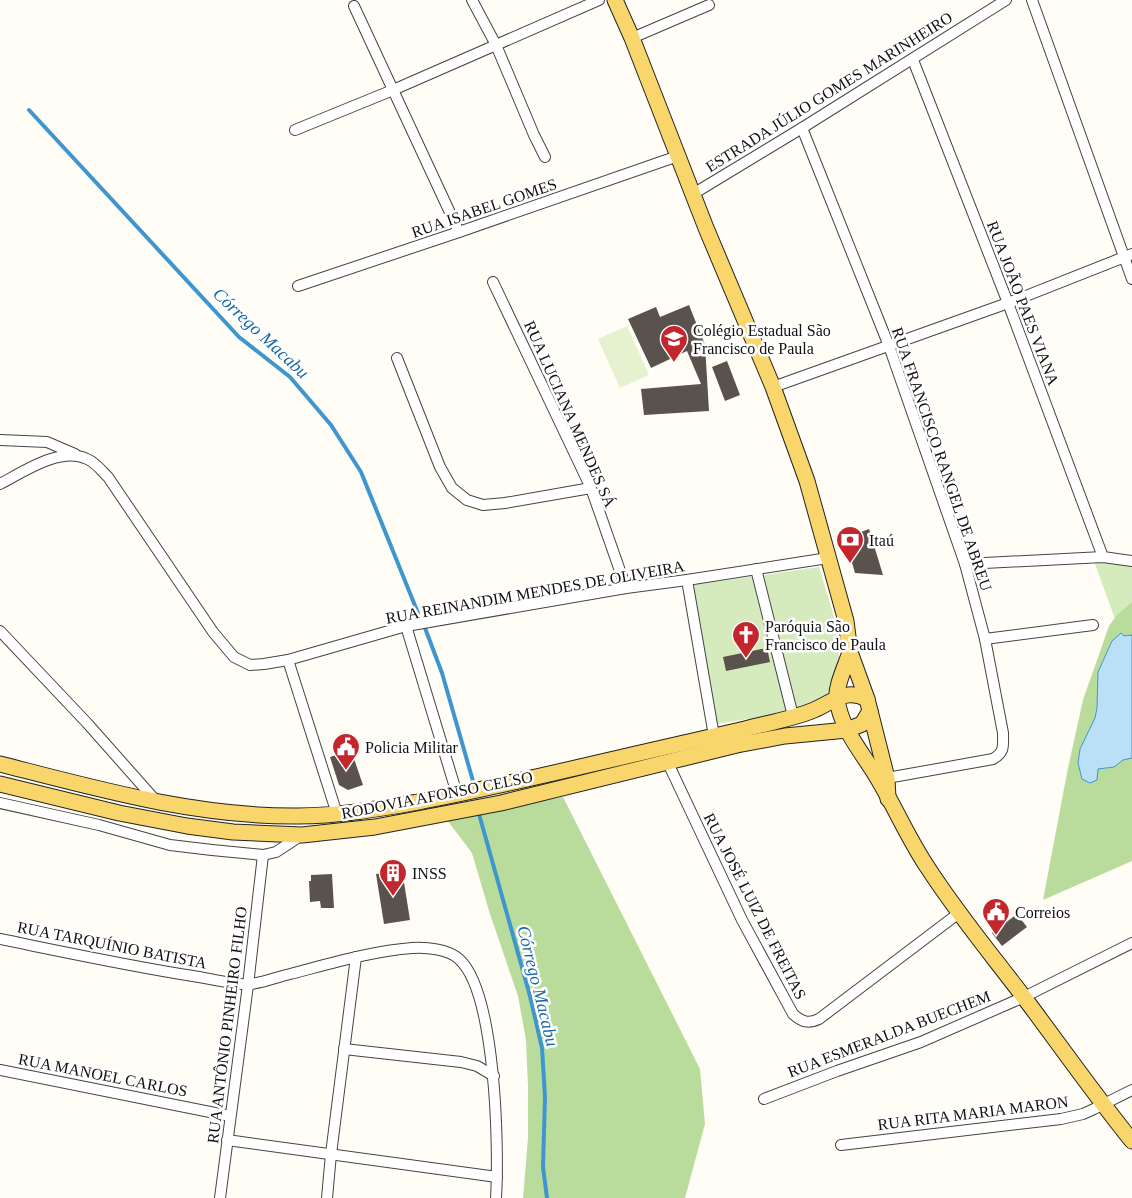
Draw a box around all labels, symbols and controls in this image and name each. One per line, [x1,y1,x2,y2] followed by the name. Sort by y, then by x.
[702,8,955,175] street label: ESTRADA JÚLIO GOMES MARINHEIRO
[409,175,559,241] street label: RUA ISABEL GOMES
[984,218,1062,388] street label: RUA JOÃO PAES VIANA
[209,283,313,383] water label: Córrego Macabu
[521,318,620,510] street label: RUA LUCIANA MENDES SÁ
[693,322,831,357] place label: Colégio Estadual São Francisco de Paula
[659,324,689,363] school or university icon: Colégio Estadual São Francisco de Paula
[889,325,995,593] street label: RUA FRANCISCO RANGEL DE ABREU
[835,525,865,564] bank icon: Itaú
[869,532,894,549] place label: Itaú
[384,557,686,627] street label: RUA REINANDIM MENDES DE OLIVEIRA
[765,618,886,653] place label: Paróquia São Francisco de Paula
[731,620,761,659] church icon: Paróquia São Francisco de Paula
[331,732,361,771] public building icon: Policia Militar
[365,739,459,756] place label: Policia Militar
[340,768,534,822] street label: RODOVIA AFONSO CELSO
[700,810,810,1002] street label: RUA JOSÉ LUIZ DE FREITAS
[378,858,408,897] building icon: INSS
[412,865,447,882] place label: INSS
[981,897,1011,936] public building icon: Correios
[1015,904,1070,921] place label: Correios
[203,905,250,1144] street label: RUA ANTÔNIO PINHEIRO FILHO
[16,917,209,972] street label: RUA TARQUÍNIO BATISTA
[513,924,563,1048] water label: Córrego Macabu
[785,987,993,1081] street label: RUA ESMERALDA BUECHEM
[17,1050,189,1100] street label: RUA MANOEL CARLOS
[877,1093,1070,1133] street label: RUA RITA MARIA MARON

